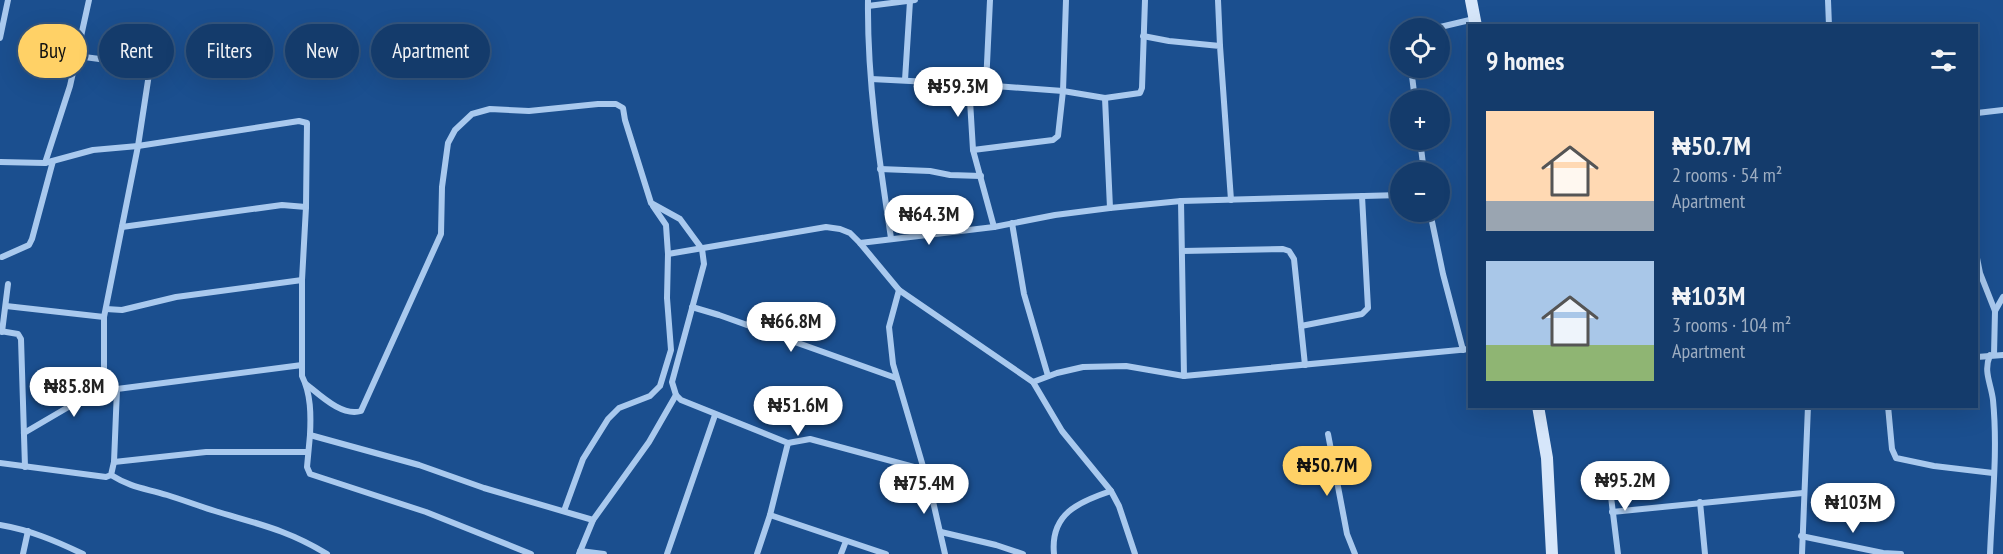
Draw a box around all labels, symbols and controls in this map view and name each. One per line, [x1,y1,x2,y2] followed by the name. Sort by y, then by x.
[1390,18,1450,222] map controls
[1390,18,1450,78] button: locate
[18,24,87,78] chip: Buy
[99,24,174,78] chip: Rent
[186,24,273,78] chip: Filters
[285,24,359,78] chip: New
[371,24,490,78] chip: Apartment
[1486,44,1564,77] text: 9 homes
[1927,44,1960,77] icon: filters
[909,67,1007,118] pin: ₦59.3M
[928,73,988,99] text: ₦59.3M
[1390,90,1450,150] button: +
[1672,129,1751,162] text: ₦50.7M
[1534,135,1606,207] icon: home
[1390,162,1450,222] button: −
[1672,162,1782,188] text: 2 rooms · 54 m²
[1672,188,1745,214] text: Apartment
[880,195,978,246] pin: ₦64.3M
[899,201,959,227] text: ₦64.3M
[1672,279,1745,312] text: ₦103M
[1534,285,1606,357] icon: home
[742,302,840,353] pin: ₦66.8M
[761,308,821,334] text: ₦66.8M
[1672,312,1791,338] text: 3 rooms · 104 m²
[1672,338,1745,364] text: Apartment
[25,367,123,418] pin: ₦85.8M
[44,373,104,399] text: ₦85.8M
[749,386,847,437] pin: ₦51.6M
[768,392,828,418] text: ₦51.6M
[1278,446,1376,497] pin: ₦50.7M
[1297,452,1357,478] text: ₦50.7M
[1576,461,1674,512] pin: ₦95.2M
[875,464,973,515] pin: ₦75.4M
[1595,467,1655,493] text: ₦95.2M
[894,470,954,496] text: ₦75.4M
[1811,483,1895,534] pin: ₦103M
[1825,489,1881,515] text: ₦103M

